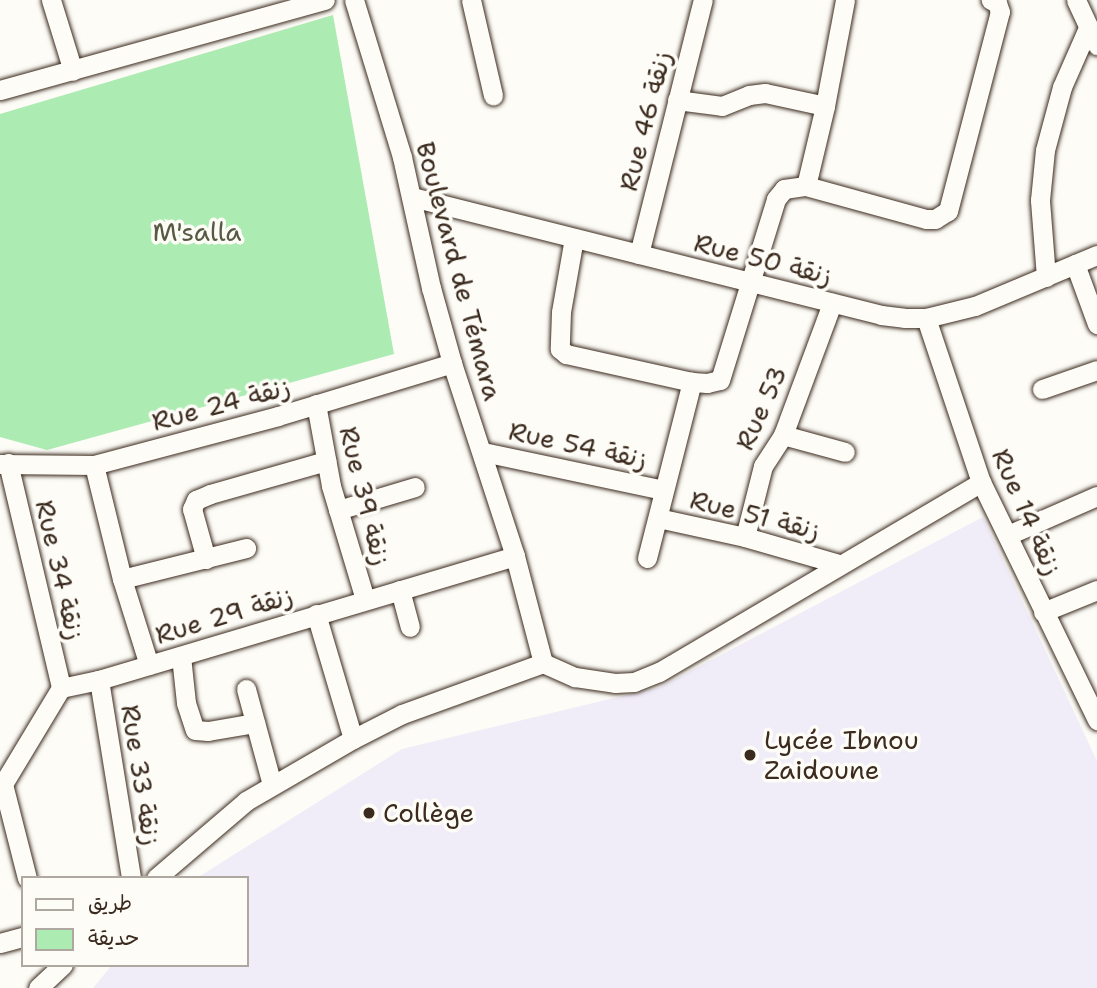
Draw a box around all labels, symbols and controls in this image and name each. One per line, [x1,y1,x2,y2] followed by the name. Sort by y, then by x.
[613,48,677,194] street label: Rue 46 زنقة
[409,138,509,404] street label: Boulevard de Témara
[152,216,242,248] park label: M'salla
[691,227,835,291] street label: Rue 50 زنقة
[729,361,793,455] street label: Rue 53
[148,371,294,437] street label: Rue 24 زنقة
[506,415,650,475] street label: Rue 54 زنقة
[333,423,397,569] street label: Rue 39 زنقة
[985,444,1069,580] street label: Rue 14 زنقة
[687,484,823,546] street label: Rue 51 زنقة
[29,497,91,643] street label: Rue 34 زنقة
[151,579,297,651] street label: Rue 29 زنقة
[114,702,168,848] street label: Rue 33 زنقة
[764,724,919,786] place label: Lycée Ibnou Zaidoune
[742,747,758,763] marker: Lycée Ibnou Zaidoune
[383,797,474,829] place label: Collège
[361,805,377,821] marker: Collège
[21,876,248,967] legend
[88,889,132,917] text: طريق
[88,924,139,952] text: حديقة

